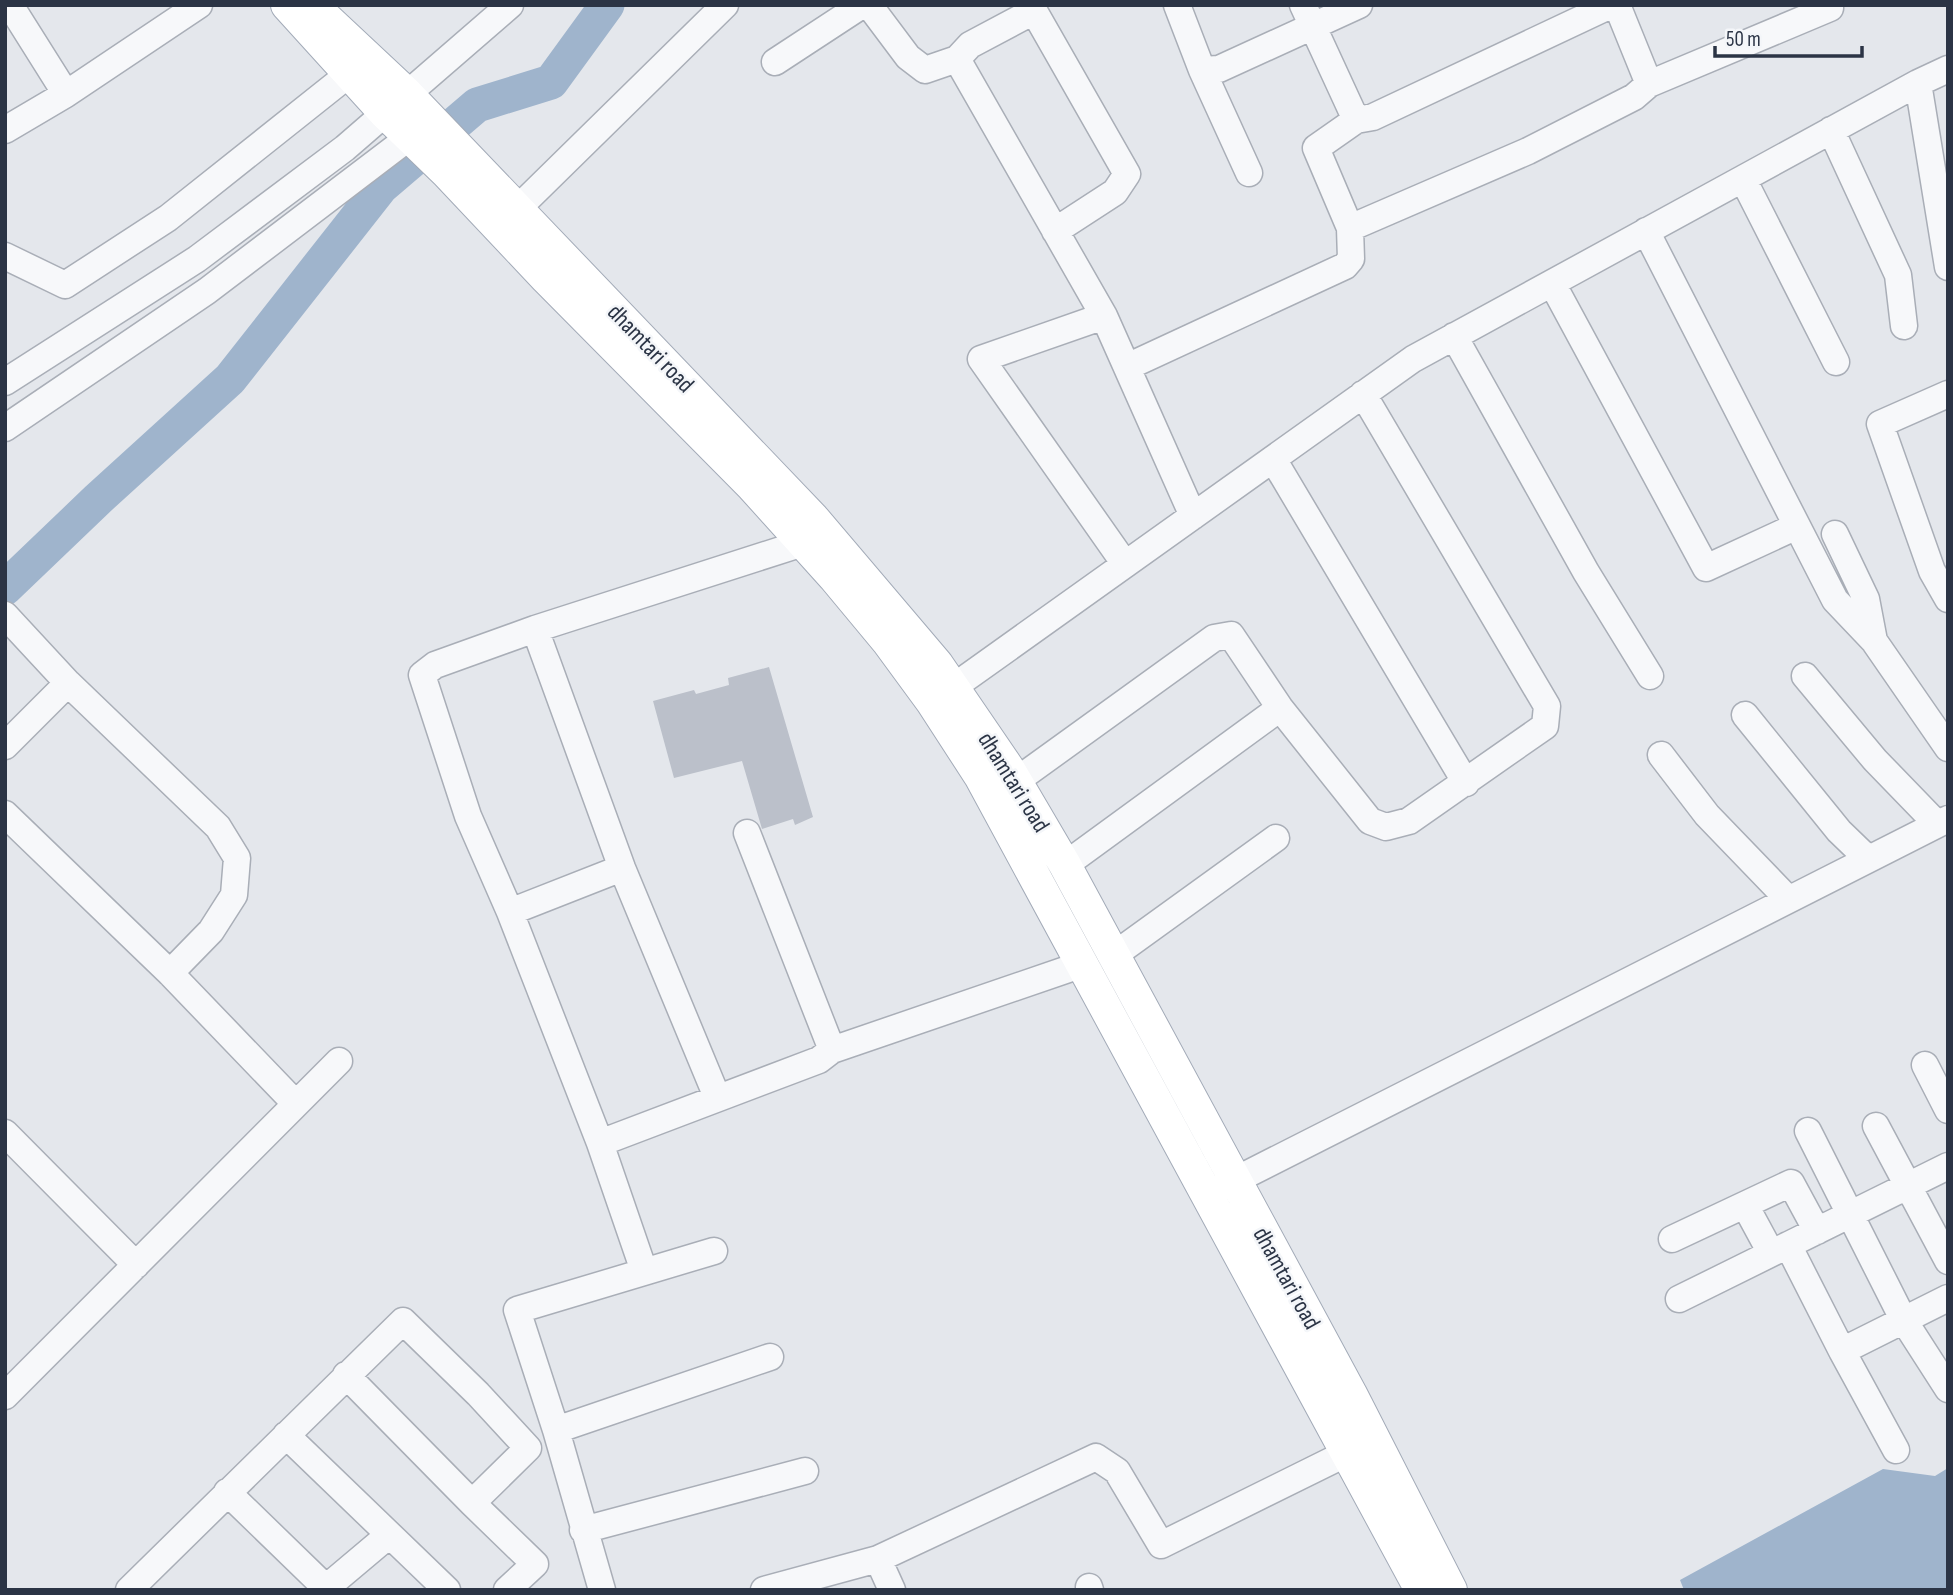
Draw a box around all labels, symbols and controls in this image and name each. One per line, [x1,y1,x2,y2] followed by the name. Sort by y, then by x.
[1715,14,1862,58] scale bar
[1726,27,1761,52] text: 50 m
[601,298,700,399] street label: dhamtari road
[971,727,1056,838] street label: dhamtari road
[1247,1222,1326,1334] street label: dhamtari road

